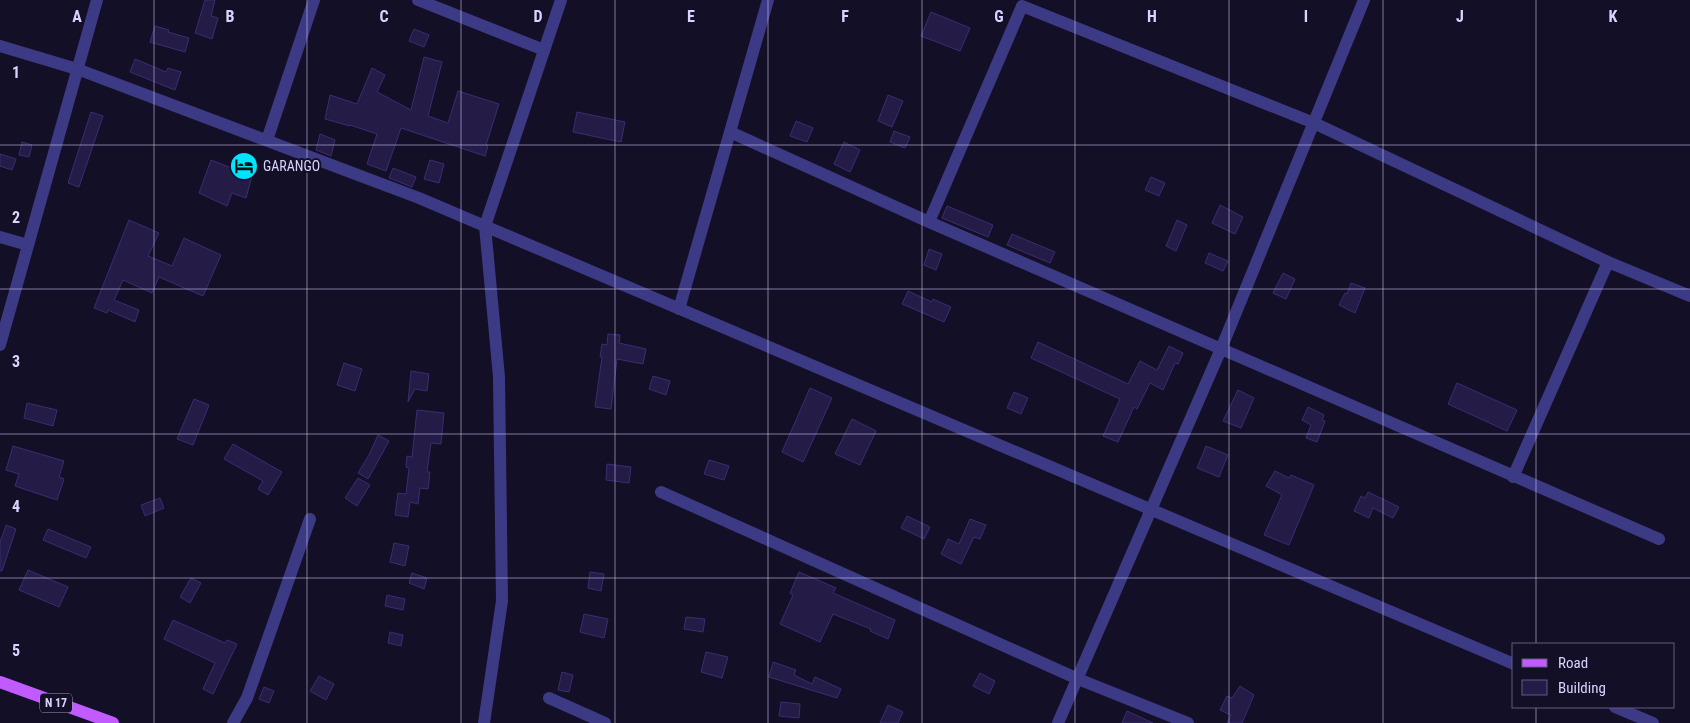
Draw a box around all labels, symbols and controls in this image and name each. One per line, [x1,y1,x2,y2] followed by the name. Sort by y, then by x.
[72,7,82,26] text: A
[226,7,235,26] text: B
[379,7,389,26] text: C
[533,7,543,26] text: D
[687,7,695,26] text: E
[841,7,849,26] text: F
[994,7,1004,26] text: G
[1147,7,1157,26] text: H
[1304,7,1308,26] text: I
[1456,7,1464,26] text: J
[1609,7,1618,26] text: K
[12,63,20,82] text: 1
[229,151,259,181] hotel icon: GARANGO
[263,158,320,174] place label: GARANGO
[12,208,20,227] text: 2
[12,352,20,371] text: 3
[12,497,20,516] text: 4
[12,641,20,660] text: 5
[1512,643,1675,708] legend
[1558,654,1588,672] text: Road
[1558,679,1606,697] text: Building
[40,694,72,712] road number: N 17

